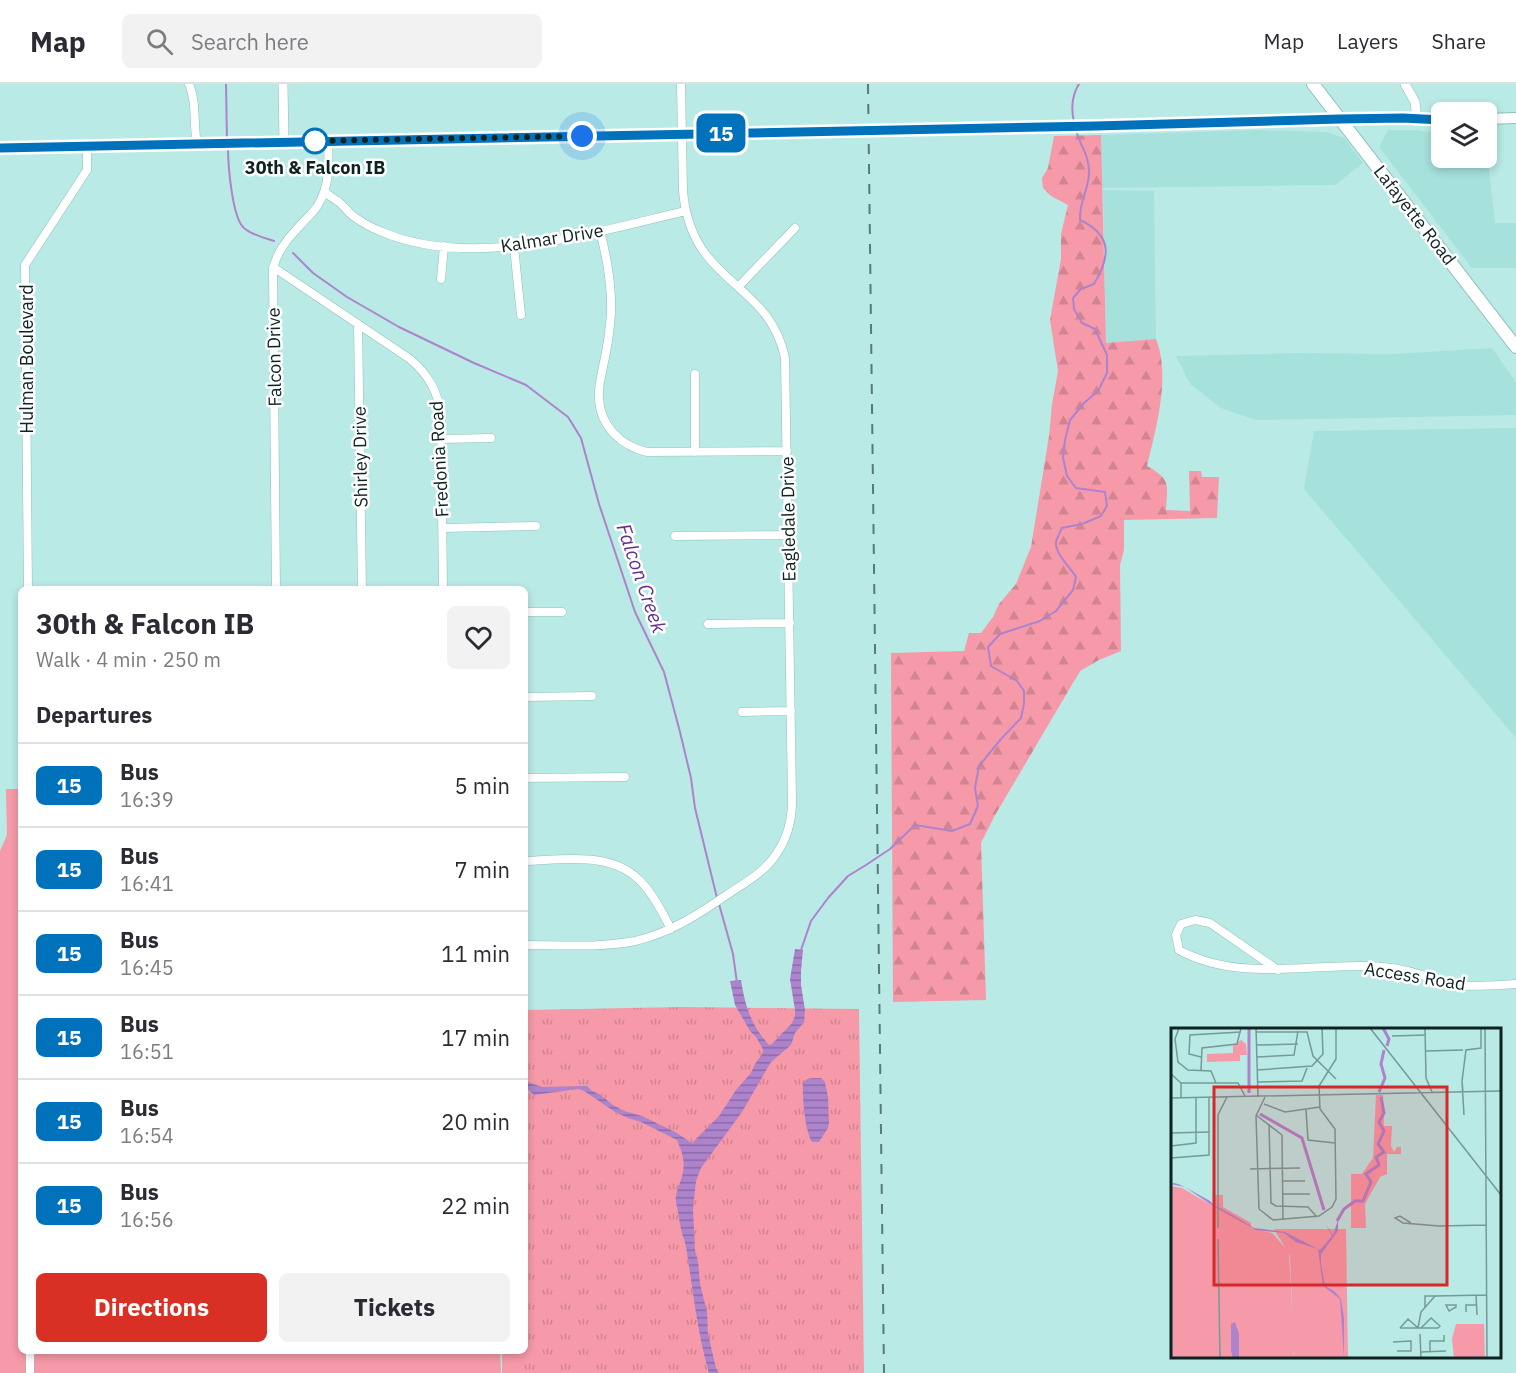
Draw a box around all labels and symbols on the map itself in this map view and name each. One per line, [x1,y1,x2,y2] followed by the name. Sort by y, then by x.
[694,113,748,152] line badge: 15
[567,121,597,151] your location
[302,128,328,154] marker: 30th & Falcon IB
[245,156,385,179] place label: 30th & Falcon IB
[1369,160,1461,270] street label: Lafayette Road
[499,219,605,257] street label: Kalmar Drive
[15,284,38,434] street label: Hulman Boulevard
[262,307,286,407] street label: Falcon Drive
[424,400,454,518] street label: Fredonia Road
[348,406,372,508] street label: Shirley Drive
[775,456,801,582] street label: Eagledale Drive
[611,520,673,637] water label: Falcon Creek
[1363,957,1467,995] street label: Access Road
[1171,1028,1501,1358] inset map

